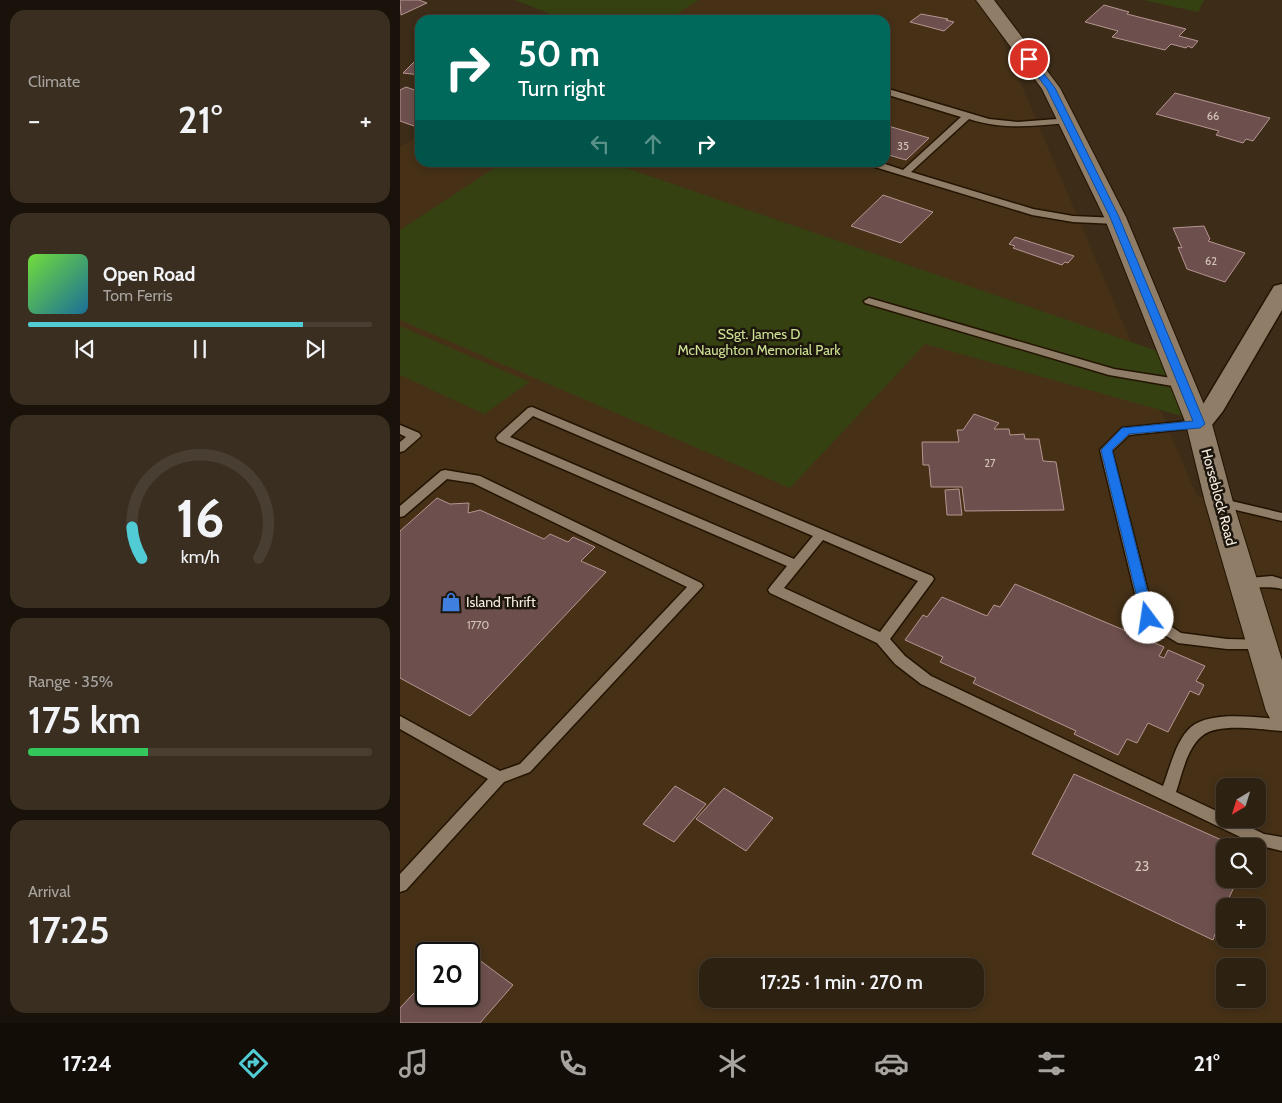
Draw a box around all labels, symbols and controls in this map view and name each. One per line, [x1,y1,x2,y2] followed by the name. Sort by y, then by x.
[518,32,600,75] text: 50 m
[435,35,500,100] icon: right
[1008,38,1050,80] pin
[1015,45,1043,73] icon: arrive
[28,72,80,91] text: Climate
[518,75,605,102] text: Turn right
[178,96,222,143] text: 21°
[28,103,40,137] text: −
[360,103,372,137] text: +
[1207,109,1219,123] house number: 66
[586,130,614,158] icon: left
[639,130,667,158] icon: ahead
[692,130,720,158] icon: right
[897,139,909,153] house number: 35
[1205,254,1217,268] house number: 62
[103,263,195,286] text: Open Road
[103,286,173,305] text: Tom Ferris
[677,325,841,359] park label: SSgt. James D McNaughton Memorial Park
[71,335,99,363] icon: previous
[186,335,214,363] icon: pause
[301,335,329,363] icon: next
[1197,447,1241,547] street label: Horseblock Road
[984,456,996,470] house number: 27
[176,487,224,550] text: 16
[180,546,220,567] text: km/h
[440,591,462,613] shop icon: Island Thrift
[1121,591,1173,643] position arrow
[466,593,536,611] place label: Island Thrift
[467,618,489,632] house number: 1770
[28,672,113,691] text: Range · 35%
[28,696,141,743] text: 175 km
[1216,778,1266,828] north arrow
[1216,778,1266,1008] map controls
[1216,838,1266,888] button: search
[1135,857,1149,875] house number: 23
[28,882,71,901] text: Arrival
[1216,898,1266,948] button: +
[28,906,109,953] text: 17:25
[415,942,480,1007] speed limit sign: 20
[1216,958,1266,1008] button: −
[760,971,923,994] text: 17:25 · 1 min · 270 m
[236,1046,271,1081] icon: directions
[396,1046,431,1081] icon: music
[555,1046,590,1081] icon: phone
[715,1046,750,1081] icon: climate
[874,1046,909,1081] icon: car
[1034,1046,1069,1081] icon: filters
[62,1050,112,1077] text: 17:24
[1194,1050,1220,1077] text: 21°

